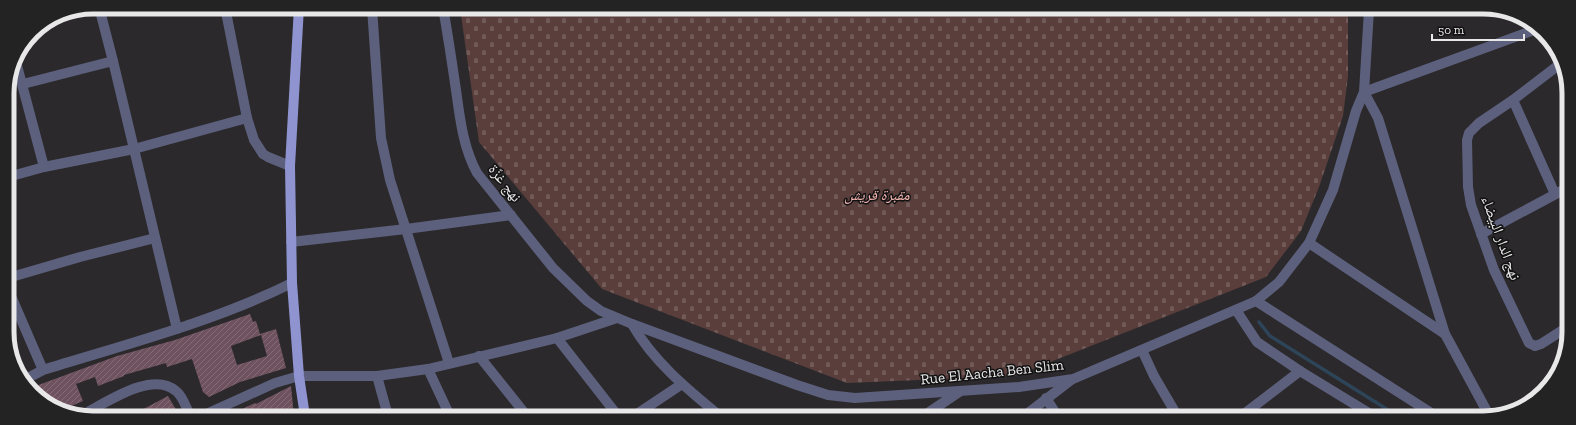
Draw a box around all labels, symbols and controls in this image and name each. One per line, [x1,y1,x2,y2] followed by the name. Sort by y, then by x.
[1432,16,1524,42] scale bar
[1438,23,1465,37] text: 50 m
[484,161,525,206] street label: نهج غزّة
[844,186,910,204] park label: مقبرة قريش
[1476,193,1525,283] street label: نهج الدار البيضاء
[919,356,1065,388] street label: Rue El Aacha Ben Slim

